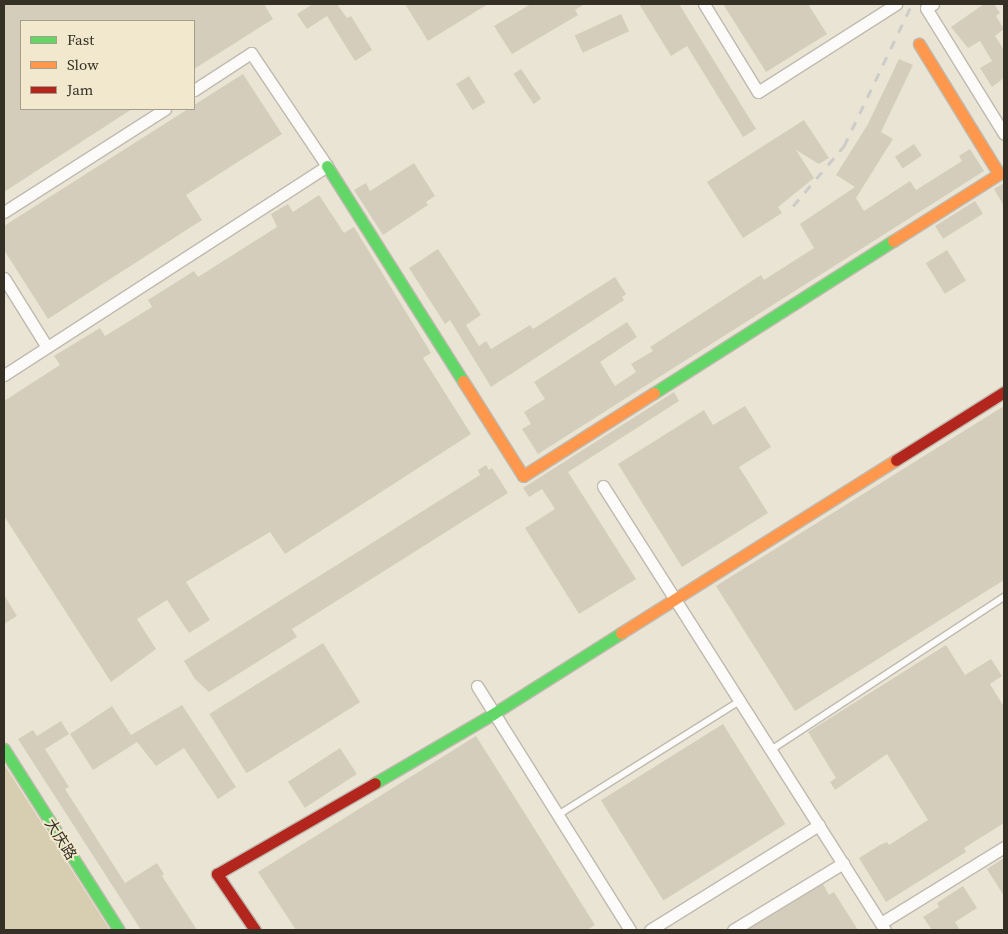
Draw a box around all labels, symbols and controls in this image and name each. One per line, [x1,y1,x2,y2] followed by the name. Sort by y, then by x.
[20,20,195,110] legend
[67,29,94,50] text: Fast
[67,54,99,75] text: Slow
[67,79,93,100] text: Jam
[41,815,81,863] street label: 大庆路

